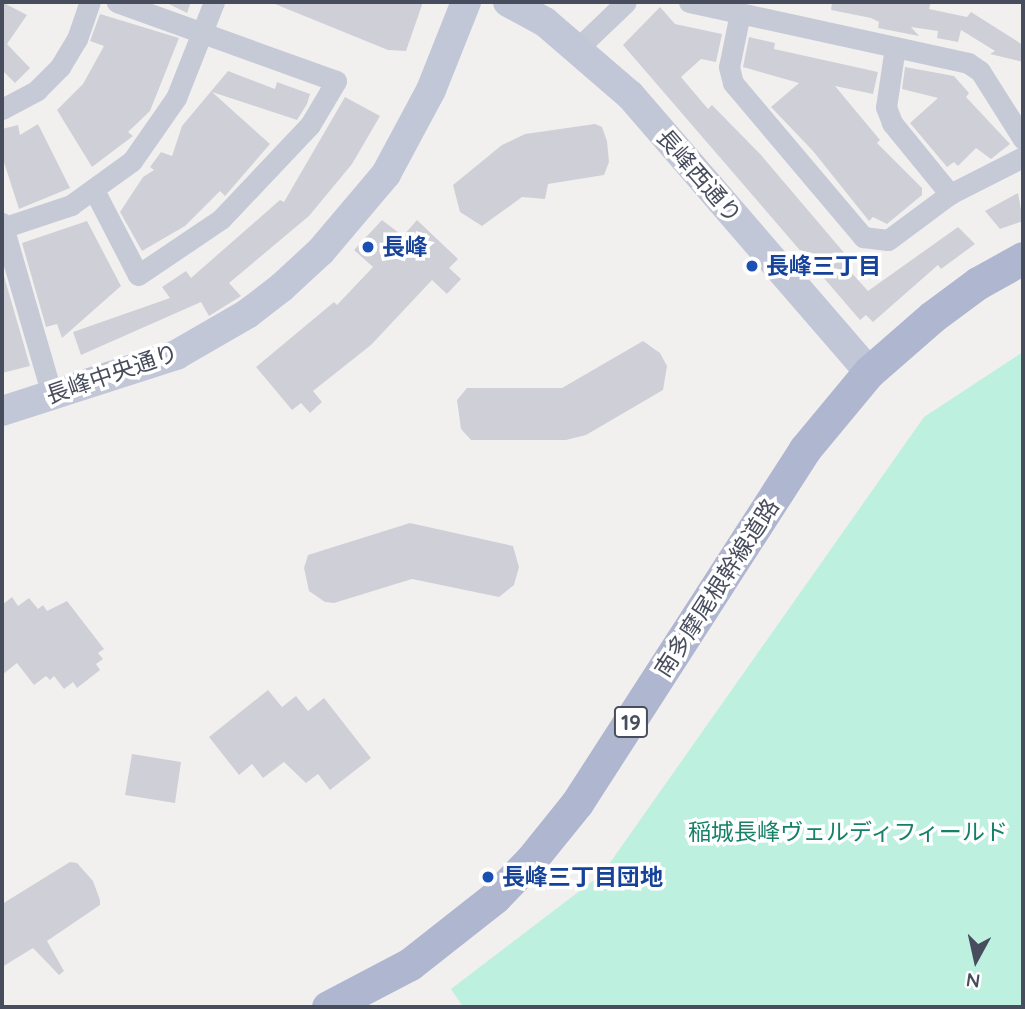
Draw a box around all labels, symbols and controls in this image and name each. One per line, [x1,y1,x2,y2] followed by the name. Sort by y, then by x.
[651,124,747,228] street label: 長峰西通り
[382,233,428,261] place label: 長峰
[360,239,376,255] marker: 長峰
[766,252,881,280] place label: 長峰三丁目
[744,258,760,274] marker: 長峰三丁目
[42,338,182,410] street label: 長峰中央通り
[649,494,785,682] street label: 南多摩尾根幹線道路
[614,704,648,740] road number: 19
[687,818,1009,846] park label: 稲城長峰ヴェルディフィールド
[502,863,663,891] place label: 長峰三丁目団地
[480,869,496,885] marker: 長峰三丁目団地
[941,925,1011,995] north arrow
[964,968,982,994] text: N

